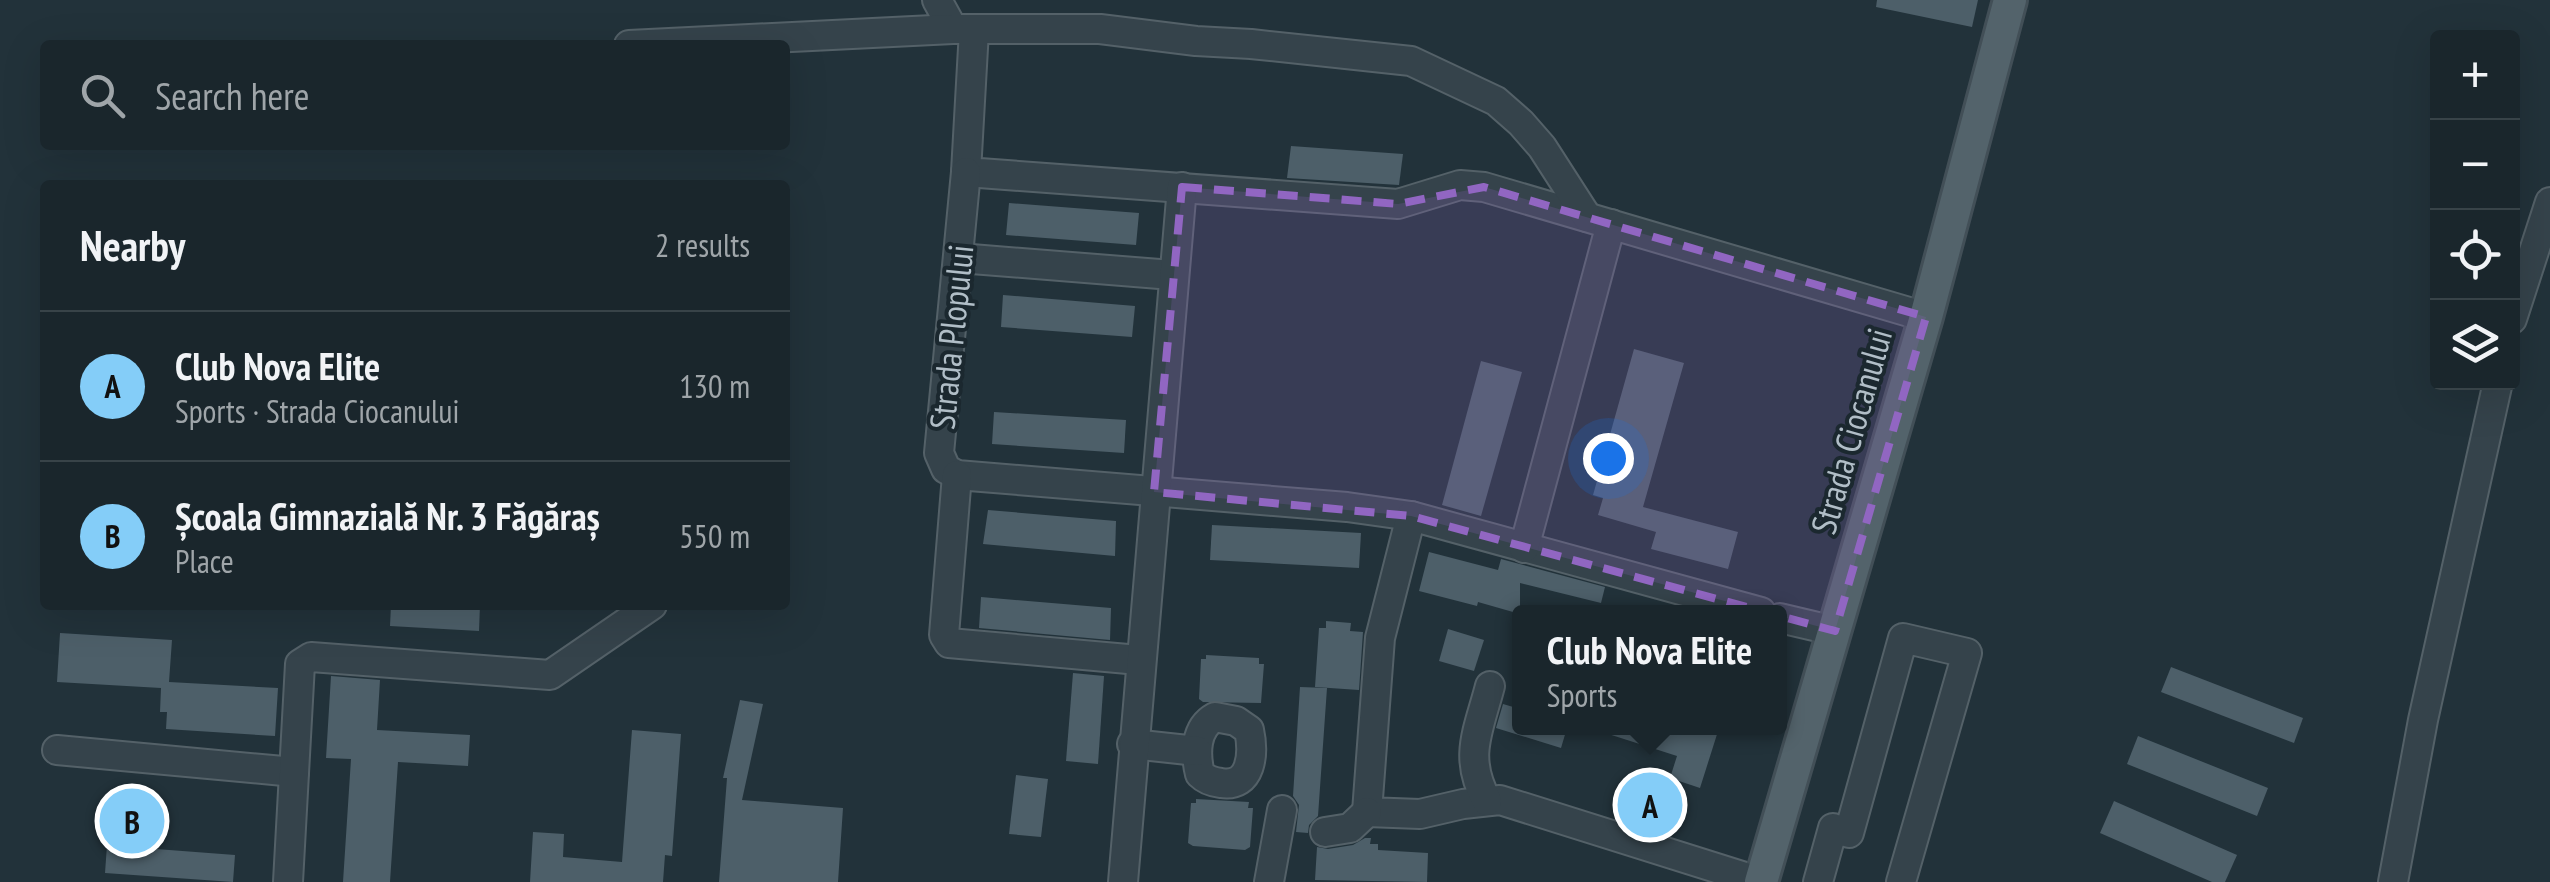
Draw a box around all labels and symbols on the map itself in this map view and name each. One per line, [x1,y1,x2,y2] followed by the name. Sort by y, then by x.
[918,243,984,431] street label: Strada Plopului
[1800,323,1902,539] street label: Strada Ciocanului
[1583,433,1634,484] your location
[1618,768,1682,842] pin: A
[100,784,164,858] pin: B

